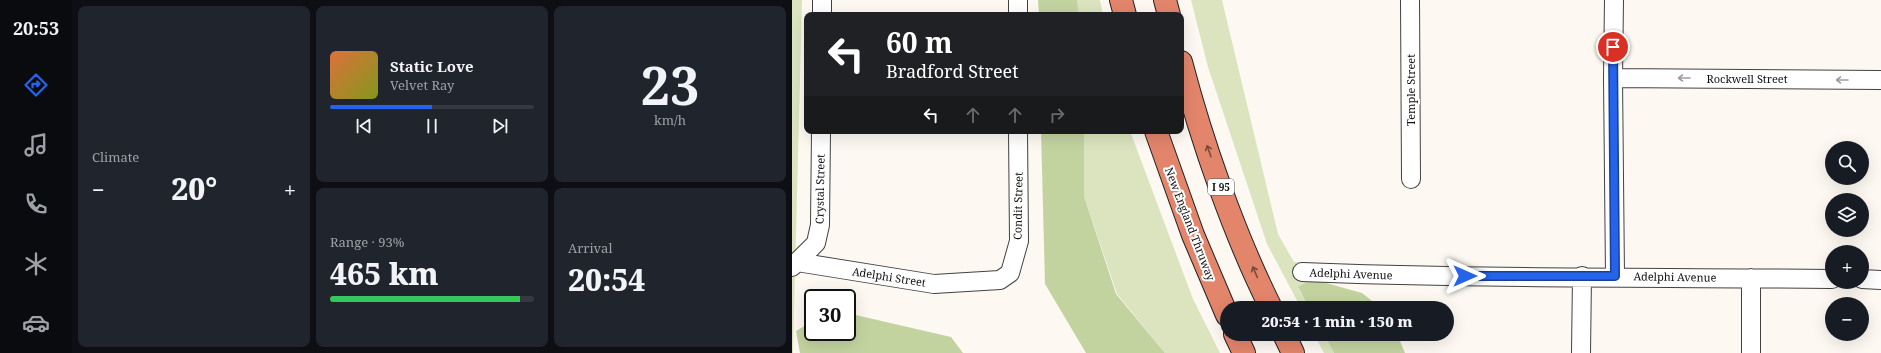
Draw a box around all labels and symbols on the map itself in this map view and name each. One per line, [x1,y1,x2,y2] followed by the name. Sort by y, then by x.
[1596,30,1630,64] pin
[1403,54,1418,126] street label: Temple Street
[1706,71,1788,86] street label: Rockwell Street
[1678,74,1691,82] one-way arrow
[1836,76,1849,84] one-way arrow
[1204,145,1212,157] one-way arrow
[811,154,828,224] street label: Crystal Street
[1162,165,1219,283] street label: New England Thruway
[1009,172,1026,240] street label: Condit Street
[1208,179,1234,195] road number: I 95
[1444,255,1486,297] position arrow
[851,263,927,290] street label: Adelphi Street
[1309,265,1393,282] street label: Adelphi Avenue
[1251,267,1258,279] one-way arrow
[1633,268,1717,285] street label: Adelphi Avenue
[804,289,856,341] speed limit sign: 30

